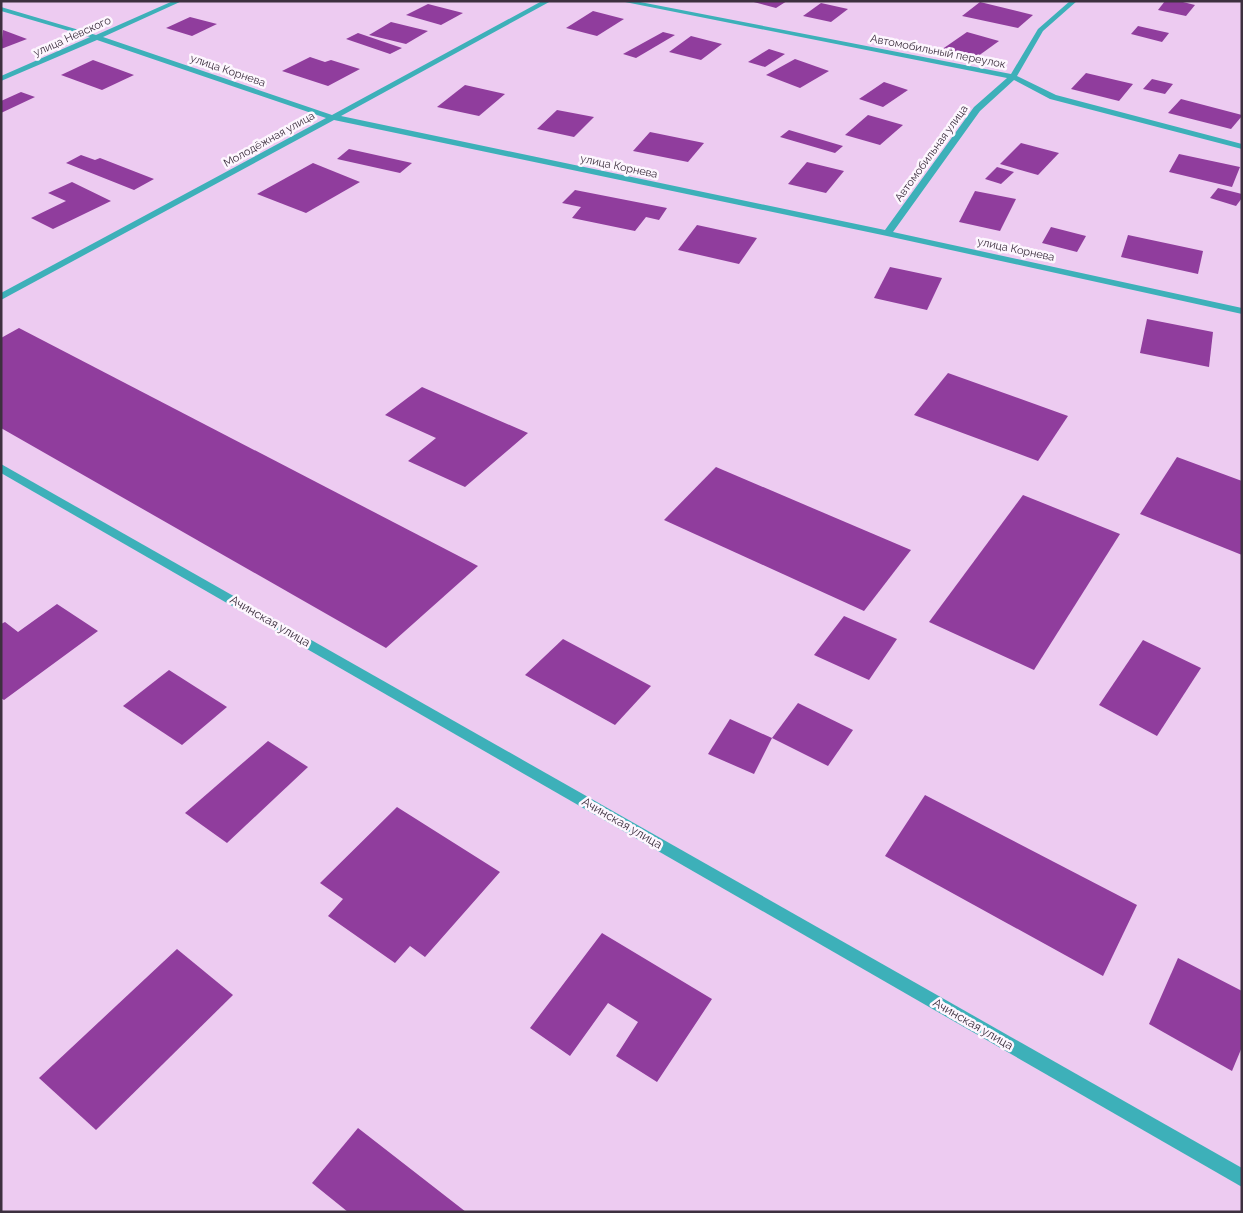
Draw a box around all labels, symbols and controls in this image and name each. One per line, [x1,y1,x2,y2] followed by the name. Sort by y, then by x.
[32,13,113,59] street label: улица Невского
[869,32,1007,71] street label: Автомобильный переулок
[189,52,267,89] street label: улица Корнева
[892,103,971,204] street label: Автомобильная улица
[221,109,317,170] street label: Молодёжная улица
[579,152,659,181] street label: улица Корнева
[976,235,1056,264] street label: улица Корнева
[227,592,313,650] street label: Ачинская улица
[579,794,665,852] street label: Ачинская улица
[930,995,1016,1053] street label: Ачинская улица

